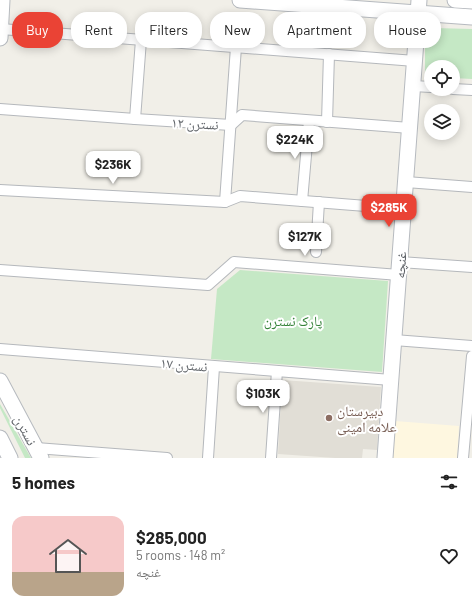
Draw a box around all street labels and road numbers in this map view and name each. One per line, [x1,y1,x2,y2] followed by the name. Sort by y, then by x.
[171,113,219,134] street label: نسترن ۱۲
[391,251,410,279] street label: غنچه
[160,353,208,376] street label: نسترن ۱۷
[10,412,41,449] street label: نسترن

